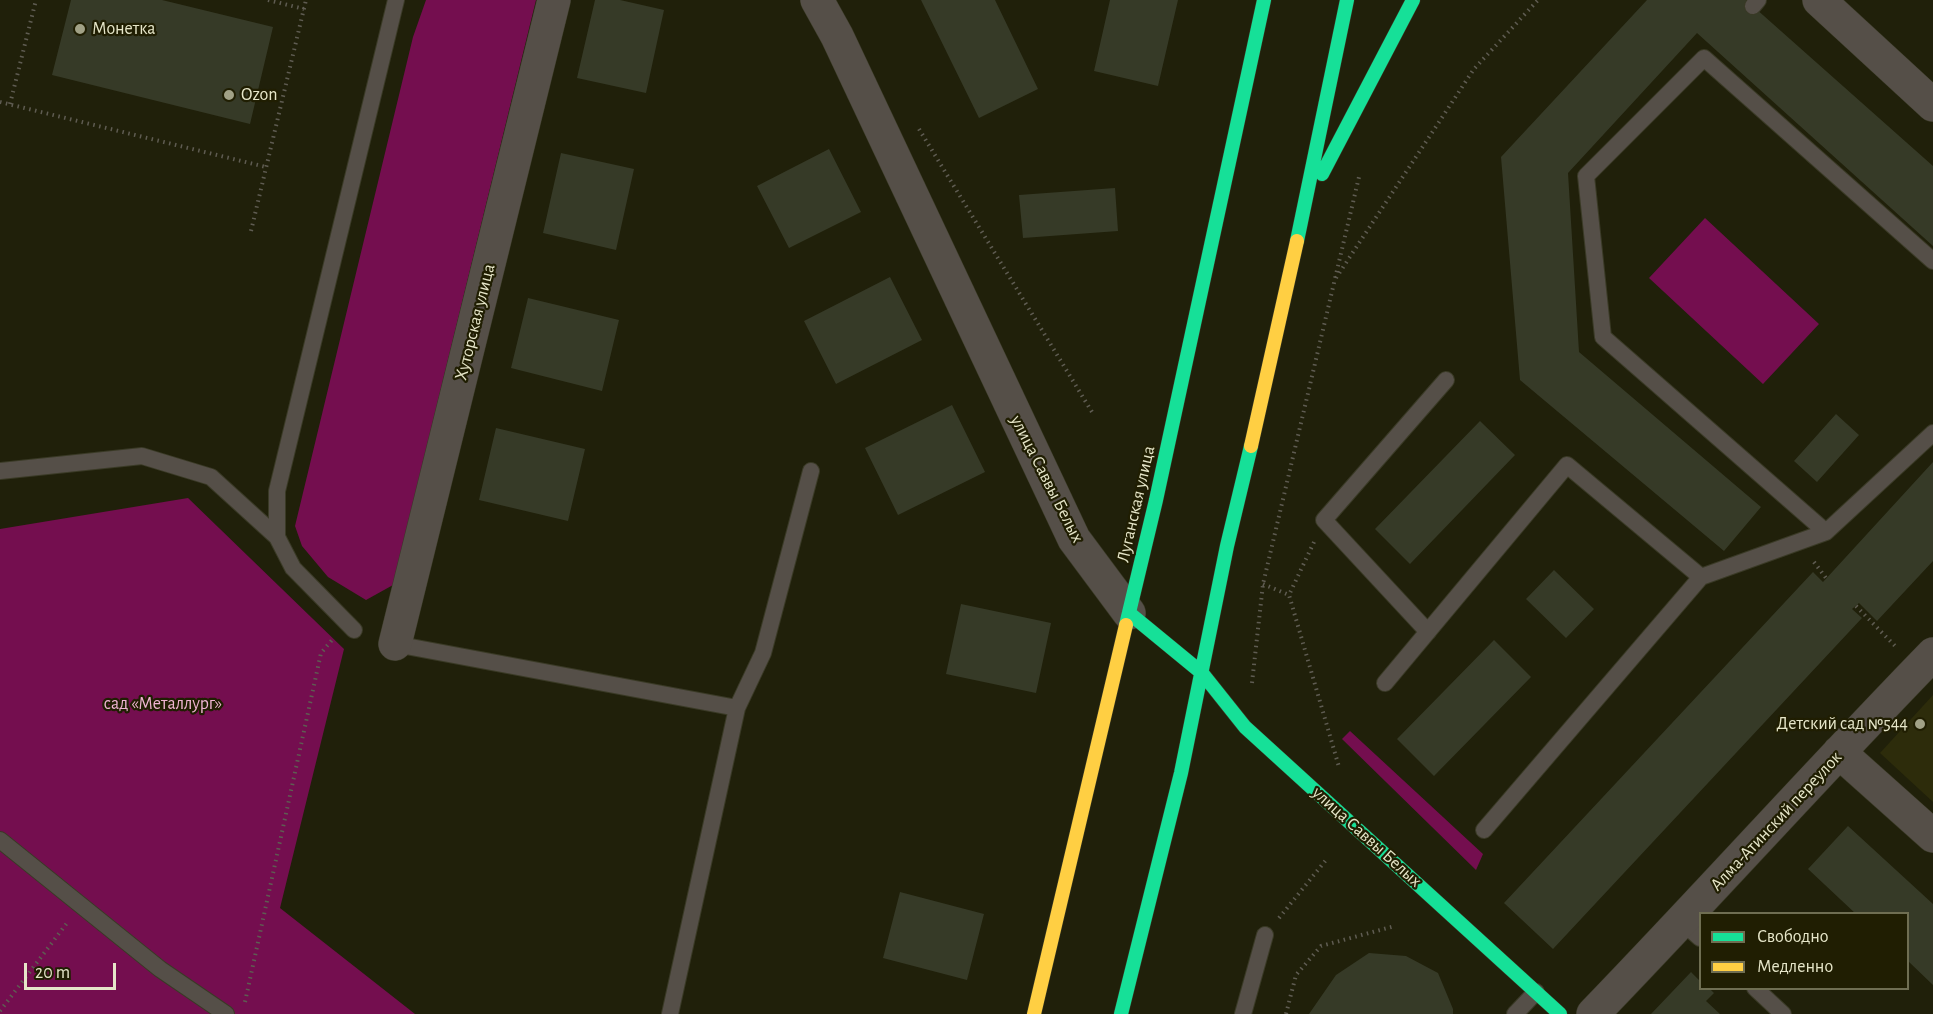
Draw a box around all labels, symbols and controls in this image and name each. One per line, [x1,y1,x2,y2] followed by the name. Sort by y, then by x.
[92,18,155,40] place label: Монетка
[73,22,87,36] marker: Монетка
[241,84,278,106] place label: Ozon
[222,88,236,102] marker: Ozon
[450,261,500,383] street label: Хуторская улица
[1006,412,1088,546] street label: улица Саввы Белых
[1112,444,1160,564] street label: Луганская улица
[104,693,222,715] park label: сад «Металлург»
[1777,713,1908,735] place label: Детский сад №544
[1913,717,1927,731] marker: Детский сад №544
[1706,747,1846,895] street label: Алма-Атинский переулок
[1308,782,1426,892] street label: улица Саввы Белых
[1699,912,1909,990] legend
[1757,928,1829,946] text: Свободно
[27,951,118,989] scale bar
[1757,958,1833,976] text: Медленно
[35,964,70,982] text: 20 m

